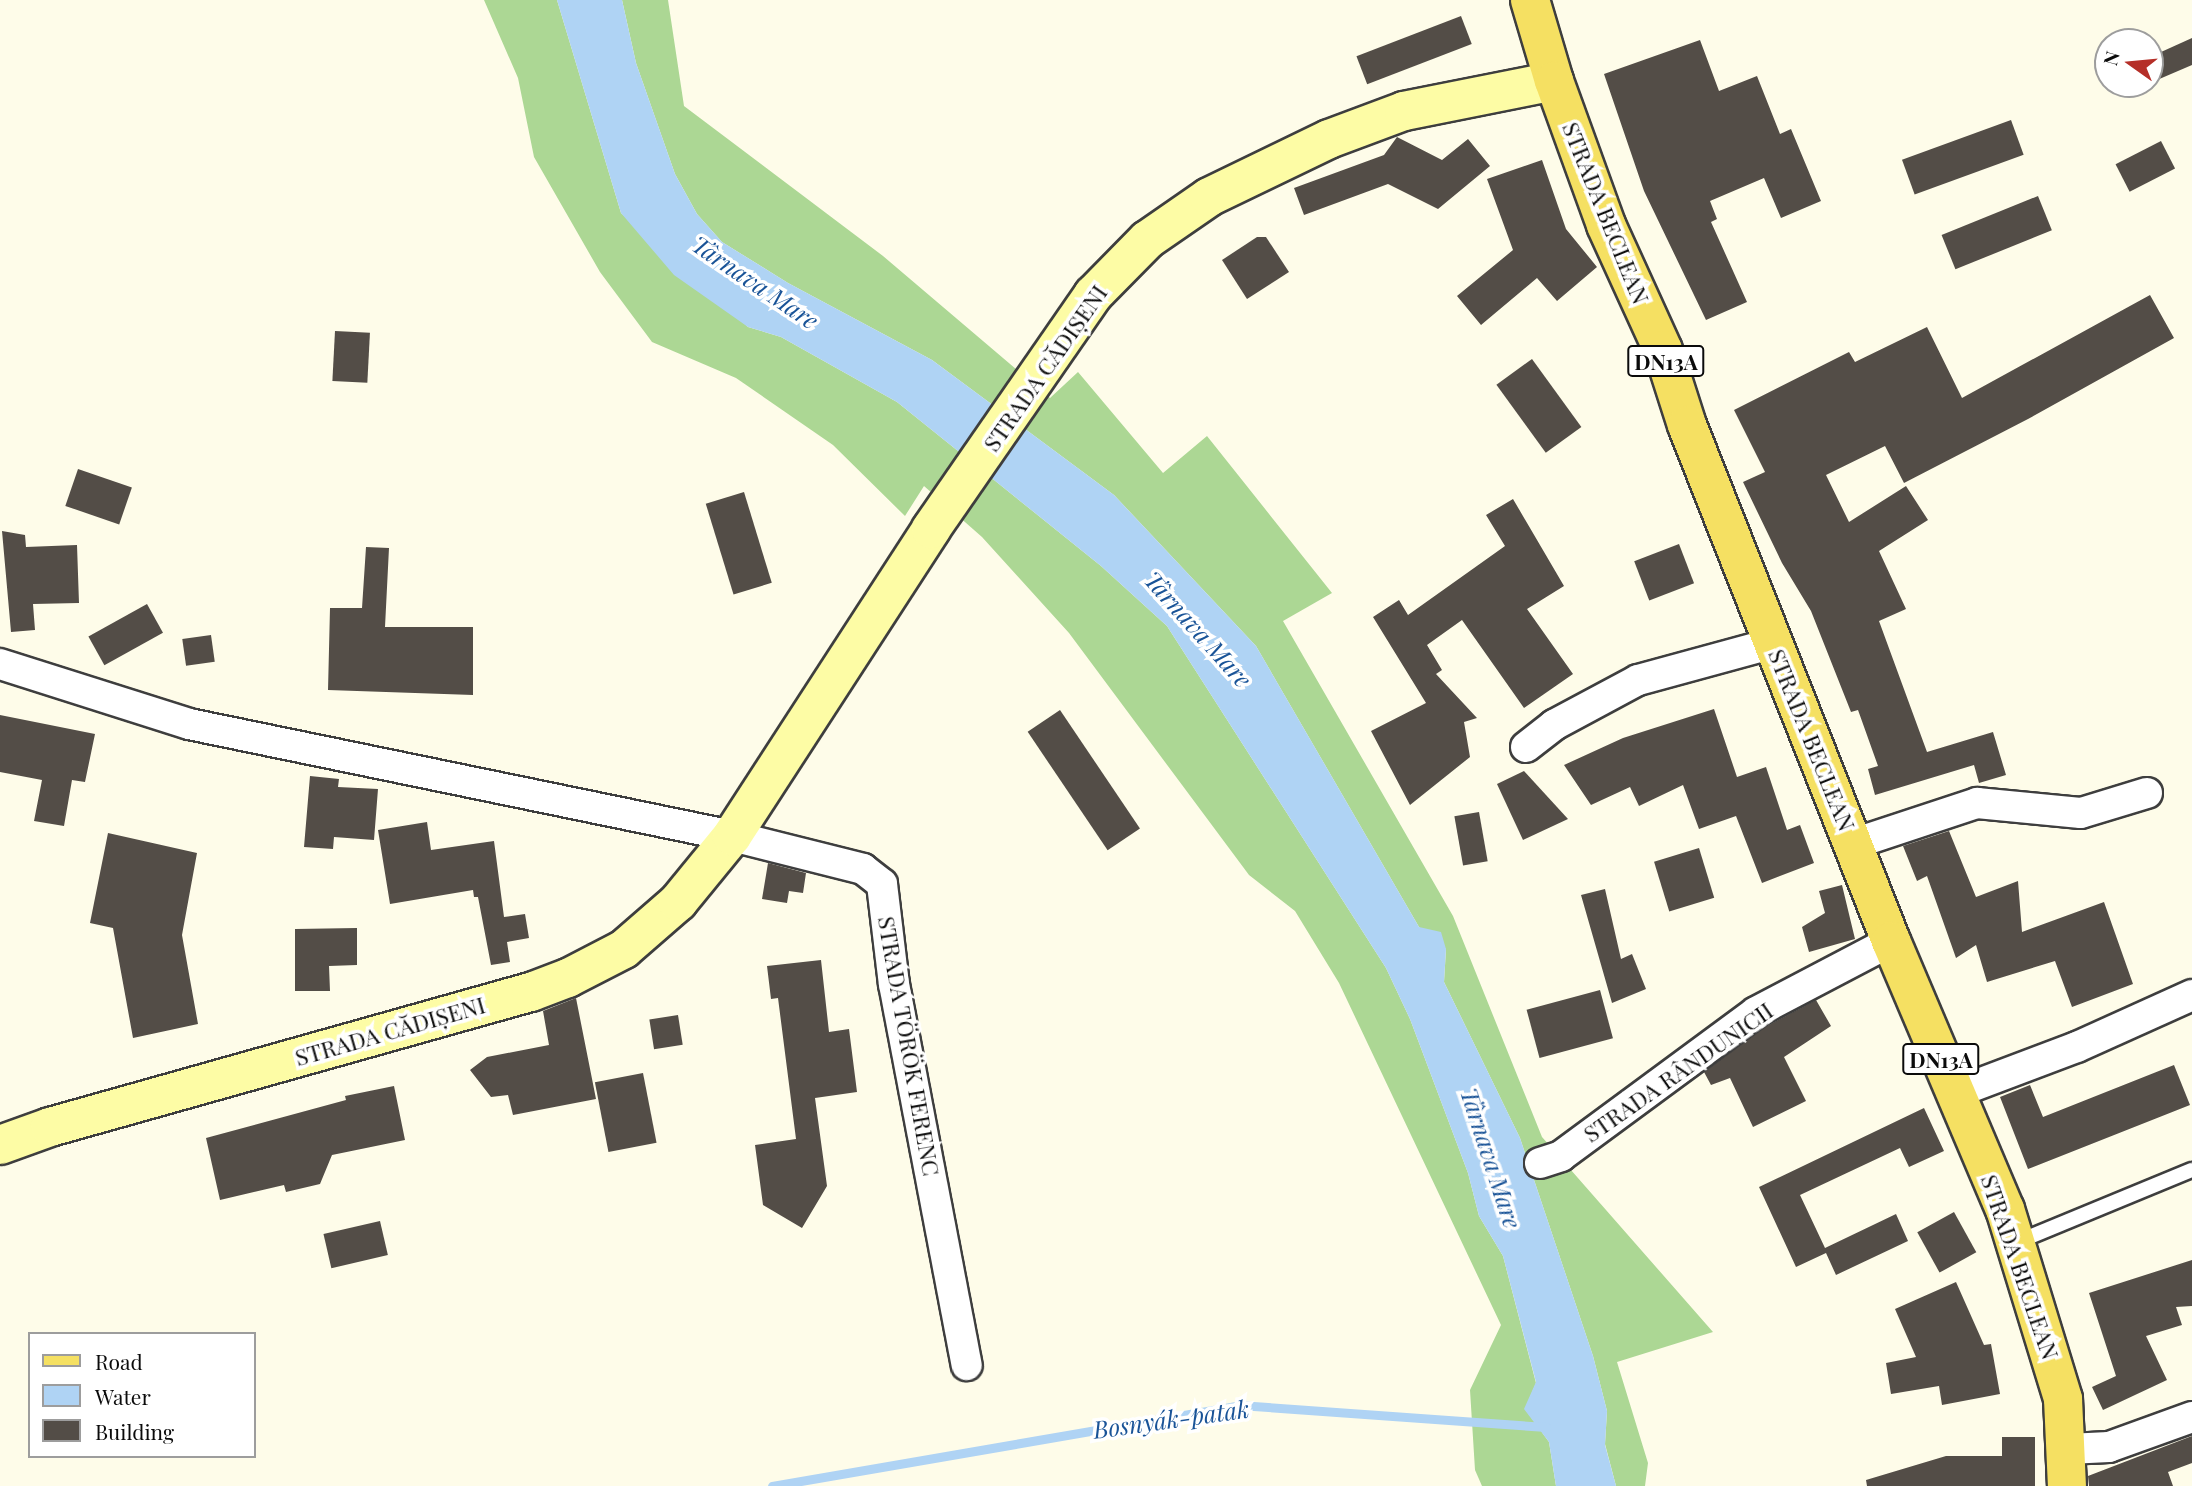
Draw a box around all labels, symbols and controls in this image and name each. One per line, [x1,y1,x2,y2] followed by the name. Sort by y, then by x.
[2094,28,2164,98] north arrow
[2096,48,2125,68] text: N
[1557,118,1655,308] street label: STRADA BECLEAN
[686,229,824,335] water label: Târnava Mare
[977,280,1113,456] street label: STRADA CĂDIȘENI
[1626,344,1706,378] road number: DN13A
[1138,565,1258,693] water label: Târnava Mare
[1763,645,1861,835] street label: STRADA BECLEAN
[873,914,945,1178] street label: STRADA TÖRÖK FERENC
[292,991,488,1071] street label: STRADA CĂDIȘENI
[1578,996,1778,1148] street label: STRADA RÂNDUNICII
[1901,1042,1981,1076] road number: DN13A
[1455,1084,1527,1232] water label: Târnava Mare
[1975,1171,2065,1363] street label: STRADA BECLEAN
[28,1332,256,1458] legend
[95,1347,143,1375] text: Road
[95,1382,151,1410] text: Water
[1091,1394,1251,1444] water label: Bosnyák-patak
[95,1417,174,1445] text: Building

